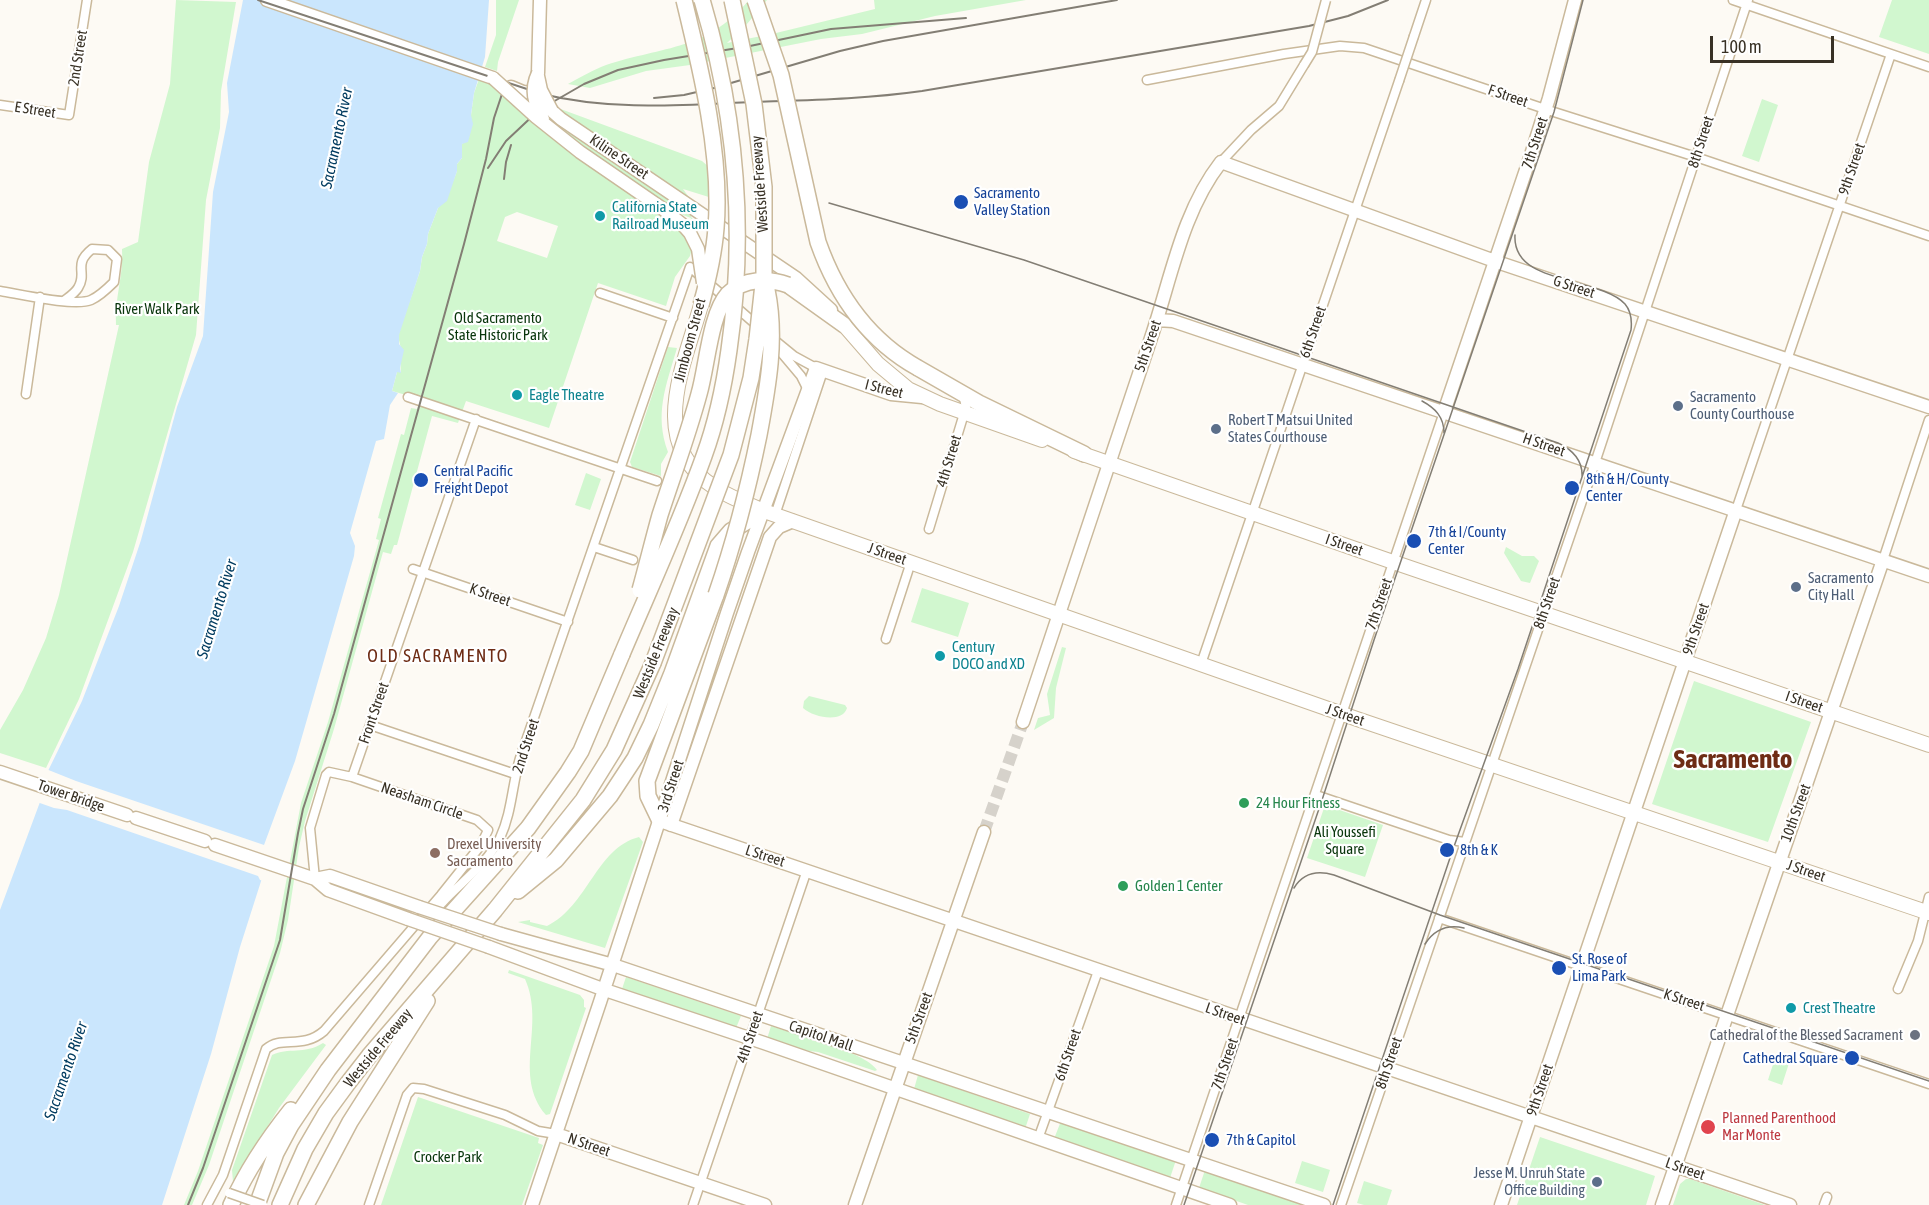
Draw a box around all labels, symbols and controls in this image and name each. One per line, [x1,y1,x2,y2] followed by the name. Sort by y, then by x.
[1713,24,1838,62] scale bar
[65,29,91,87] street label: 2nd Street
[1721,36,1762,57] text: 100 m
[1486,81,1530,111] street label: F Street
[317,86,357,190] water label: Sacramento River
[13,98,57,122] street label: E Street
[1684,114,1718,170] street label: 8th Street
[1518,115,1552,171] street label: 7th Street
[586,131,652,183] street label: Kiline Street
[748,135,772,233] street label: Westside Freeway
[1835,141,1869,197] street label: 9th Street
[974,184,1050,219] place label: Sacramento Valley Station
[952,193,970,211] marker: Sacramento Valley Station
[612,198,709,233] place label: California State Railroad Museum
[593,209,607,223] marker: California State Railroad Museum
[1551,272,1597,302] street label: G Street
[670,296,710,384] street label: Jimboom Street
[114,300,200,318] park label: River Walk Park
[1296,304,1330,360] street label: 6th Street
[448,309,548,344] park label: Old Sacramento State Historic Park
[1131,318,1165,374] street label: 5th Street
[863,376,905,402] street label: I Street
[529,386,604,404] place label: Eagle Theatre
[510,388,524,402] marker: Eagle Theatre
[1690,388,1794,423] place label: Sacramento County Courthouse
[1671,399,1685,413] marker: Sacramento County Courthouse
[1228,411,1353,446] place label: Robert T Matsui United States Courthouse
[1209,422,1223,436] marker: Robert T Matsui United States Courthouse
[1520,429,1568,461] street label: H Street
[933,433,965,489] street label: 4th Street
[434,462,512,497] place label: Central Pacific Freight Depot
[1586,470,1669,505] place label: 8th & H/County Center
[412,471,430,489] marker: Central Pacific Freight Depot
[1563,479,1581,497] marker: 8th & H/County Center
[1428,523,1506,558] place label: 7th & I/County Center
[1323,530,1365,560] street label: I Street
[1405,532,1423,550] marker: 7th & I/County Center
[865,539,909,569] street label: J Street
[193,557,241,661] water label: Sacramento River
[1808,569,1874,604] place label: Sacramento City Hall
[1530,575,1564,631] street label: 8th Street
[1362,576,1396,632] street label: 7th Street
[467,580,513,610] street label: K Street
[1789,580,1803,594] marker: Sacramento City Hall
[1679,601,1713,657] street label: 9th Street
[629,605,683,701] street label: Westside Freeway
[952,638,1025,673] place label: Century DOCO and XD
[367,645,509,667] district label: OLD SACRAMENTO
[933,649,947,663] marker: Century DOCO and XD
[355,680,393,746] street label: Front Street
[1783,687,1825,717] street label: I Street
[1323,700,1367,730] street label: J Street
[509,716,543,776] street label: 2nd Street
[1674,743,1792,775] district label: Sacramento
[654,758,688,814] street label: 3rd Street
[35,776,107,816] street label: Tower Bridge
[378,779,466,823] street label: Neasham Circle
[1777,781,1815,845] street label: 10th Street
[1256,794,1340,812] place label: 24 Hour Fitness
[1237,796,1251,810] marker: 24 Hour Fitness
[1314,823,1376,858] park label: Ali Youssefi Square
[447,835,541,870] place label: Drexel University Sacramento
[743,841,787,871] street label: L Street
[1438,841,1456,859] marker: 8th & K
[1460,841,1498,859] place label: 8th & K
[428,846,442,860] marker: Drexel University Sacramento
[1784,856,1828,886] street label: J Street
[1135,877,1222,895] place label: Golden 1 Center
[1116,879,1130,893] marker: Golden 1 Center
[1572,950,1627,985] place label: St. Rose of Lima Park
[1550,959,1568,977] marker: St. Rose of Lima Park
[1661,985,1707,1015] street label: K Street
[901,990,937,1046] street label: 5th Street
[1203,999,1247,1029] street label: L Street
[1803,999,1876,1017] place label: Crest Theatre
[1784,1001,1798,1015] marker: Crest Theatre
[340,1005,416,1091] street label: Westside Freeway
[733,1009,767,1065] street label: 4th Street
[787,1017,855,1055] street label: Capitol Mall
[40,1019,92,1123] water label: Sacramento River
[1710,1026,1903,1044] place label: Cathedral of the Blessed Sacrament
[1051,1027,1085,1083] street label: 6th Street
[1908,1028,1922,1042] marker: Cathedral of the Blessed Sacrament
[1372,1035,1406,1091] street label: 8th Street
[1208,1036,1242,1092] street label: 7th Street
[1743,1049,1838,1067] place label: Cathedral Square
[1843,1049,1861,1067] marker: Cathedral Square
[1523,1062,1557,1118] street label: 9th Street
[1722,1109,1836,1144] place label: Planned Parenthood Mar Monte
[1699,1118,1717,1136] marker: Planned Parenthood Mar Monte
[565,1129,613,1161] street label: N Street
[1203,1131,1221,1149] marker: 7th & Capitol
[1226,1131,1296,1149] place label: 7th & Capitol
[414,1148,482,1166] park label: Crocker Park
[1663,1154,1707,1184] street label: L Street
[1473,1164,1585,1199] place label: Jesse M. Unruh State Office Building
[1590,1175,1604,1189] marker: Jesse M. Unruh State Office Building

